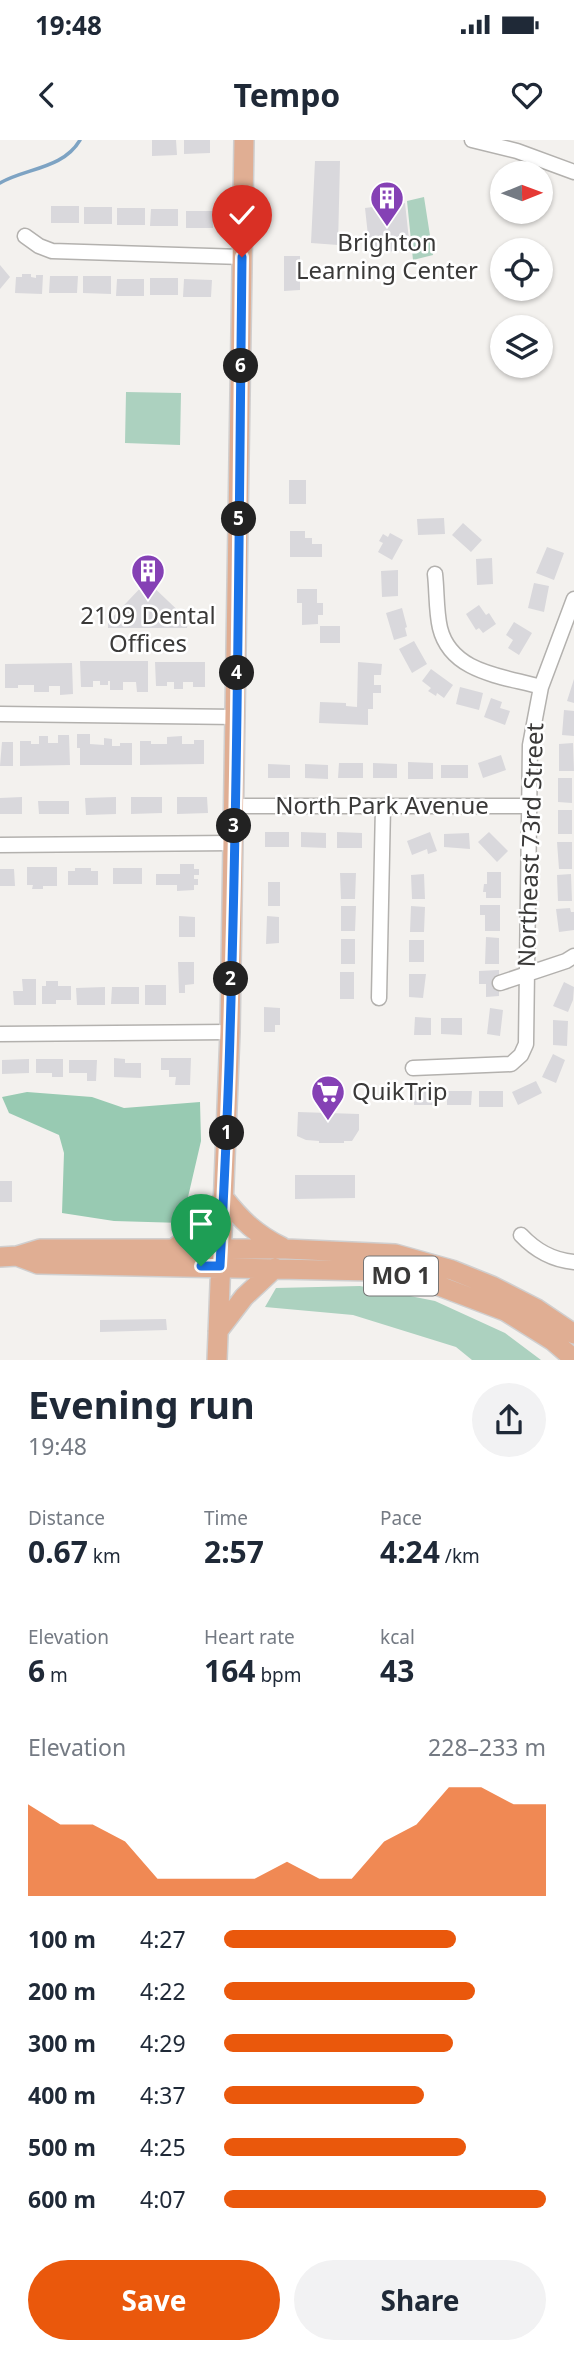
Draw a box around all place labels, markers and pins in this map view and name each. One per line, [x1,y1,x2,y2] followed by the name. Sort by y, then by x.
[368,179,406,228] building icon: Brighton Learning Center
[212,185,272,257] pin
[296,225,478,286] place label: Brighton Learning Center
[224,348,258,384] pin: 6
[222,502,256,536] pin: 5
[129,552,167,601] building icon: 2109 Dental Offices
[80,598,216,659] place label: 2109 Dental Offices
[219,656,254,690] pin: 4
[216,808,252,844] pin: 3
[214,962,248,996] pin: 2
[309,1073,347,1122] supermarket icon: QuikTrip
[352,1074,448,1107] place label: QuikTrip
[210,1116,244,1150] pin: 1
[171,1194,231,1266] pin

